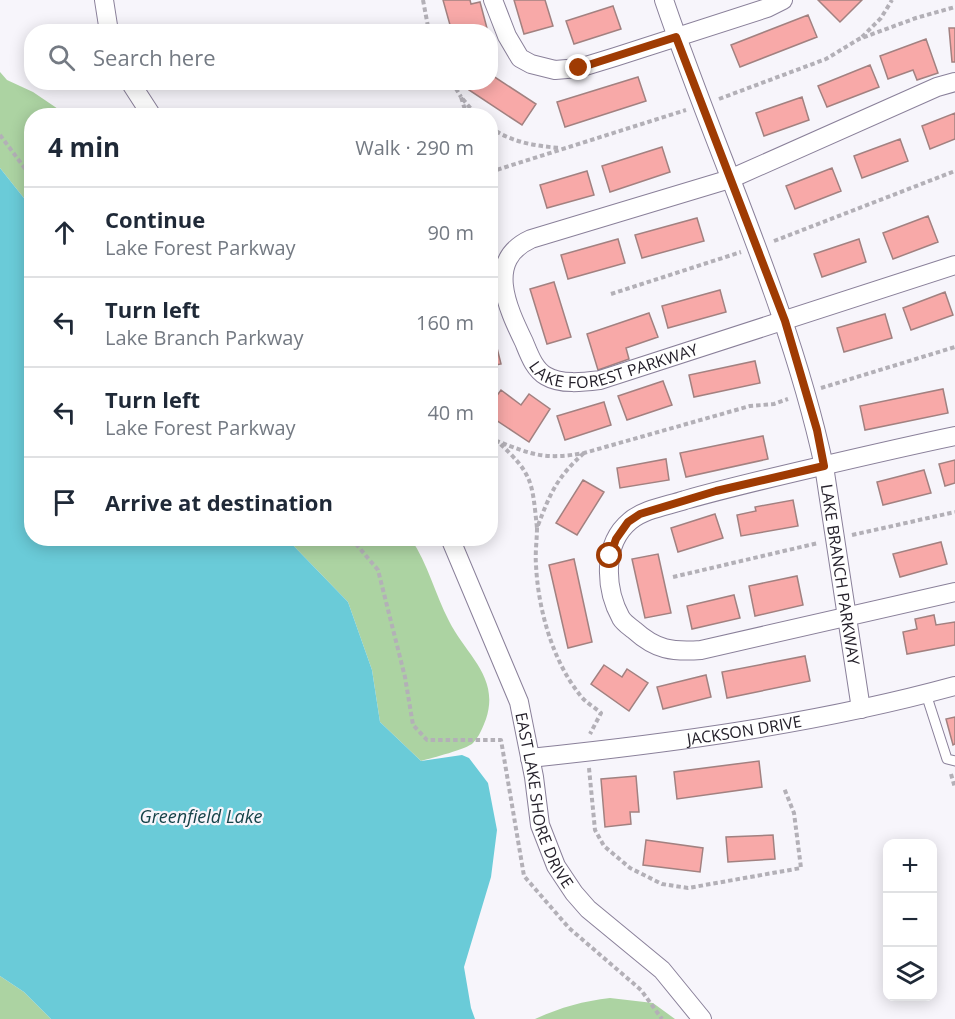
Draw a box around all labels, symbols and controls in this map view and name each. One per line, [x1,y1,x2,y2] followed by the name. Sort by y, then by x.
[24,24,498,90] search box
[45,41,78,74] icon: search
[93,42,216,72] text: Search here
[565,54,591,80] route end
[48,129,120,165] text: 4 min
[355,134,474,161] text: Walk · 290 m
[105,204,205,234] text: Continue
[48,216,81,249] icon: ahead
[427,219,474,246] text: 90 m
[105,234,296,261] text: Lake Forest Parkway
[105,294,200,324] text: Turn left
[48,306,81,339] icon: left
[416,309,474,336] text: 160 m
[105,324,303,351] text: Lake Branch Parkway
[524,338,701,393] street label: LAKE FOREST PARKWAY
[105,384,200,414] text: Turn left
[48,396,81,429] icon: left
[427,399,474,426] text: 40 m
[105,414,296,441] text: Lake Forest Parkway
[816,482,865,667] street label: LAKE BRANCH PARKWAY
[48,486,81,519] icon: arrive
[105,487,333,517] text: Arrive at destination
[596,542,622,568] route start
[510,710,579,892] street label: EAST LAKE SHORE DRIVE
[683,710,803,750] street label: JACKSON DRIVE
[140,804,263,828] water label: Greenfield Lake
[883,839,937,1001] map controls
[883,839,937,893] button: +
[883,893,937,947] button: −
[883,947,937,1001] button: layers

